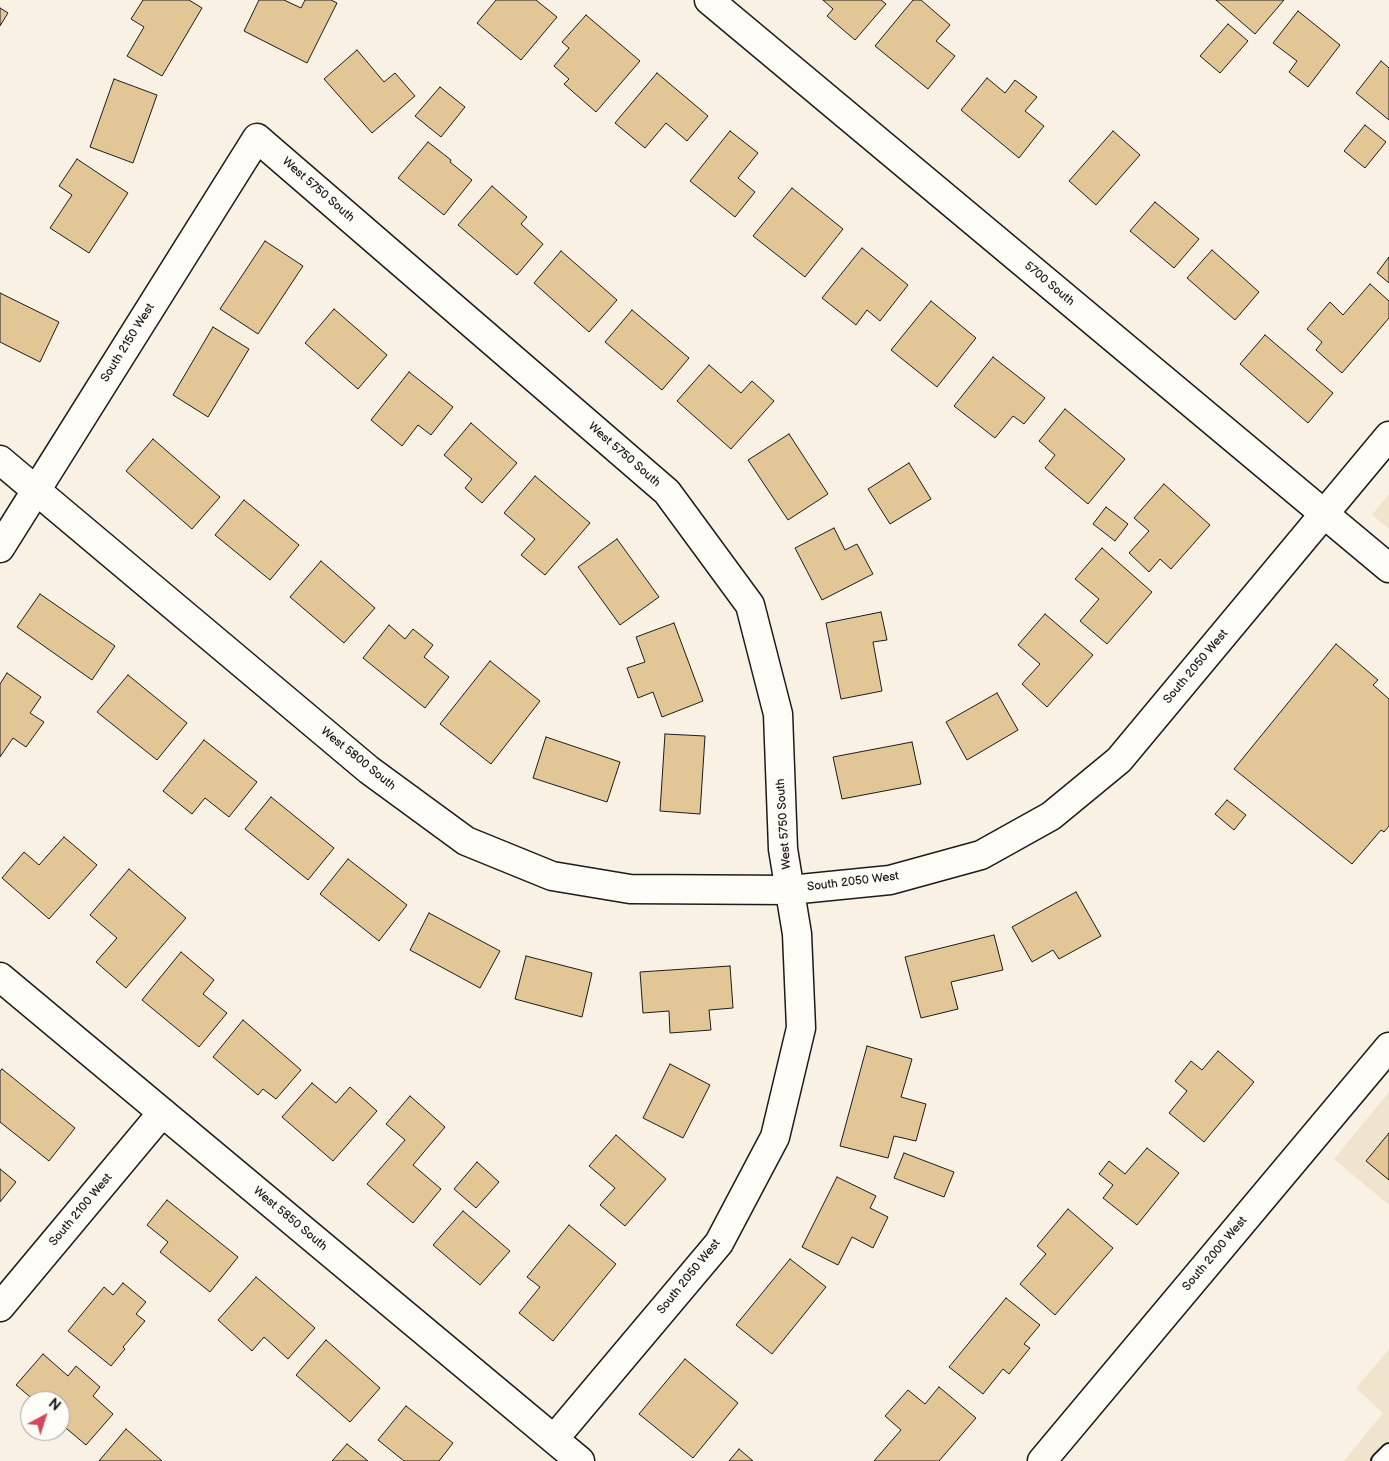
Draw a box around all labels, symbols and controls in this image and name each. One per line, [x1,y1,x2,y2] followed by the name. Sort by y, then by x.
[279,155,357,225] street label: West 5750 South
[1021,259,1077,309] street label: 5700 South
[98,301,158,385] street label: South 2150 West
[585,420,663,490] street label: West 5750 South
[1161,627,1231,707] street label: South 2050 West
[318,724,398,794] street label: West 5800 South
[774,778,794,870] street label: West 5750 South
[806,869,900,895] street label: South 2050 West
[47,1171,115,1249] street label: South 2100 West
[250,1184,330,1254] street label: West 5850 South
[1180,1214,1250,1294] street label: South 2000 West
[654,1237,724,1317] street label: South 2050 West
[20,1391,70,1441] north arrow
[45,1395,64,1415] text: N

